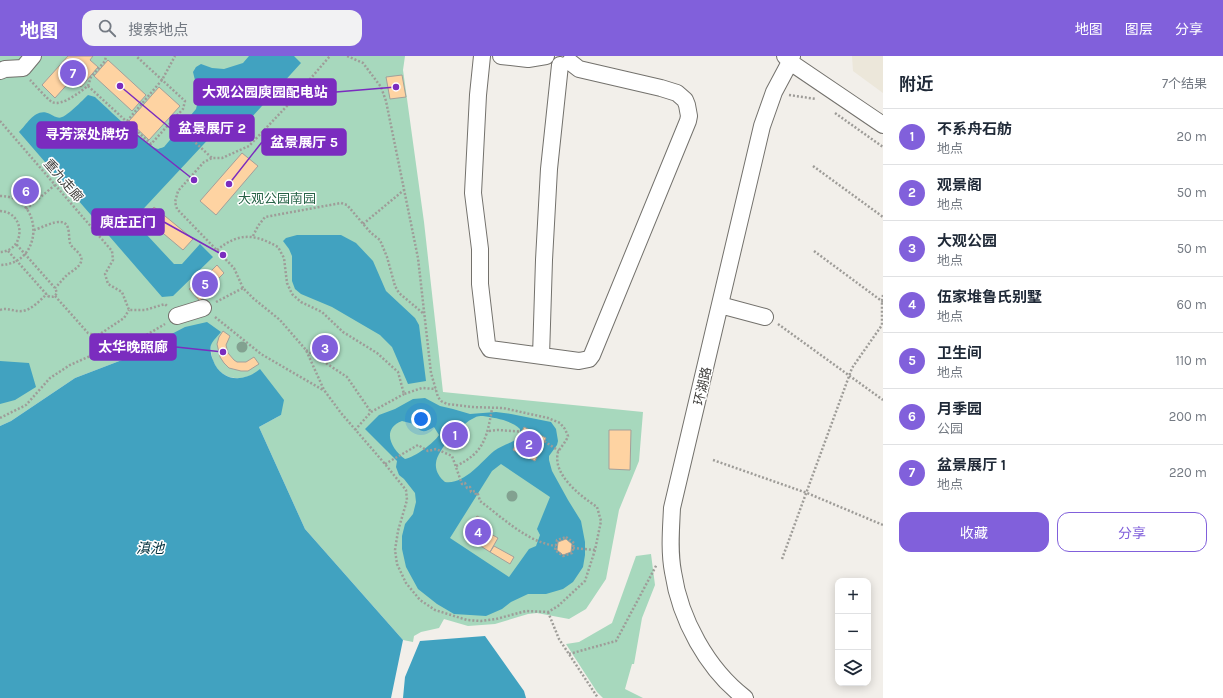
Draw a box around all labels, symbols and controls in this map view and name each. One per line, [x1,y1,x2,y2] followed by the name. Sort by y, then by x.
[82,10,362,46] search box
[96,17,118,39] icon: search
[20,20,58,42] text: 地图
[128,21,188,39] text: 搜索地点
[1075,21,1103,38] text: 地图
[1125,21,1153,38] text: 图层
[1175,21,1203,38] text: 分享
[60,58,86,88] pin: 7
[899,74,933,94] text: 附近
[1162,76,1207,91] text: 7个结果
[194,79,336,105] callout: 大观公园庾园配电站
[202,84,328,101] text: 大观公园庾园配电站
[170,115,254,141] callout: 盆景展厅 2
[178,120,246,137] text: 盆景展厅 2
[937,120,1012,138] text: 不系舟石舫
[37,122,137,148] callout: 寻芳深处牌坊
[45,126,129,143] text: 寻芳深处牌坊
[262,129,346,155] callout: 盆景展厅 5
[910,129,914,144] text: 1
[1177,129,1207,144] text: 20 m
[270,134,338,151] text: 盆景展厅 5
[937,141,963,156] text: 地点
[41,156,86,205] street label: 重九走廊
[13,176,39,206] pin: 6
[937,176,982,194] text: 观景阁
[908,185,916,200] text: 2
[1177,185,1207,200] text: 50 m
[238,191,316,206] park label: 大观公园南园
[937,197,963,212] text: 地点
[92,209,164,235] callout: 庾庄正门
[100,214,156,231] text: 庾庄正门
[937,232,997,250] text: 大观公园
[908,241,916,256] text: 3
[1177,241,1207,256] text: 50 m
[937,253,963,268] text: 地点
[192,269,218,299] pin: 5
[937,288,1042,306] text: 伍家堆鲁氏别墅
[908,297,916,312] text: 4
[1177,297,1207,312] text: 60 m
[937,309,963,324] text: 地点
[312,333,338,363] pin: 3
[90,334,176,360] callout: 太华晚照廊
[98,339,168,356] text: 太华晚照廊
[937,344,982,362] text: 卫生间
[908,353,916,368] text: 5
[1175,353,1207,368] text: 110 m
[691,365,714,407] street label: 环湖路
[937,365,963,380] text: 地点
[937,400,982,418] text: 月季园
[411,409,431,429] your location
[908,409,916,424] text: 6
[1169,409,1207,424] text: 200 m
[442,420,468,450] pin: 1
[937,421,963,436] text: 公园
[516,429,542,459] pin: 2
[937,456,1006,474] text: 盆景展厅 1
[909,465,915,480] text: 7
[1169,465,1207,480] text: 220 m
[937,477,963,492] text: 地点
[899,512,1049,552] button: 收藏
[1057,512,1207,552] button: 分享
[465,517,491,547] pin: 4
[136,540,166,557] water label: 滇池
[835,578,871,686] map controls
[835,578,871,614] button: +
[835,614,871,650] button: −
[835,650,871,686] button: layers

